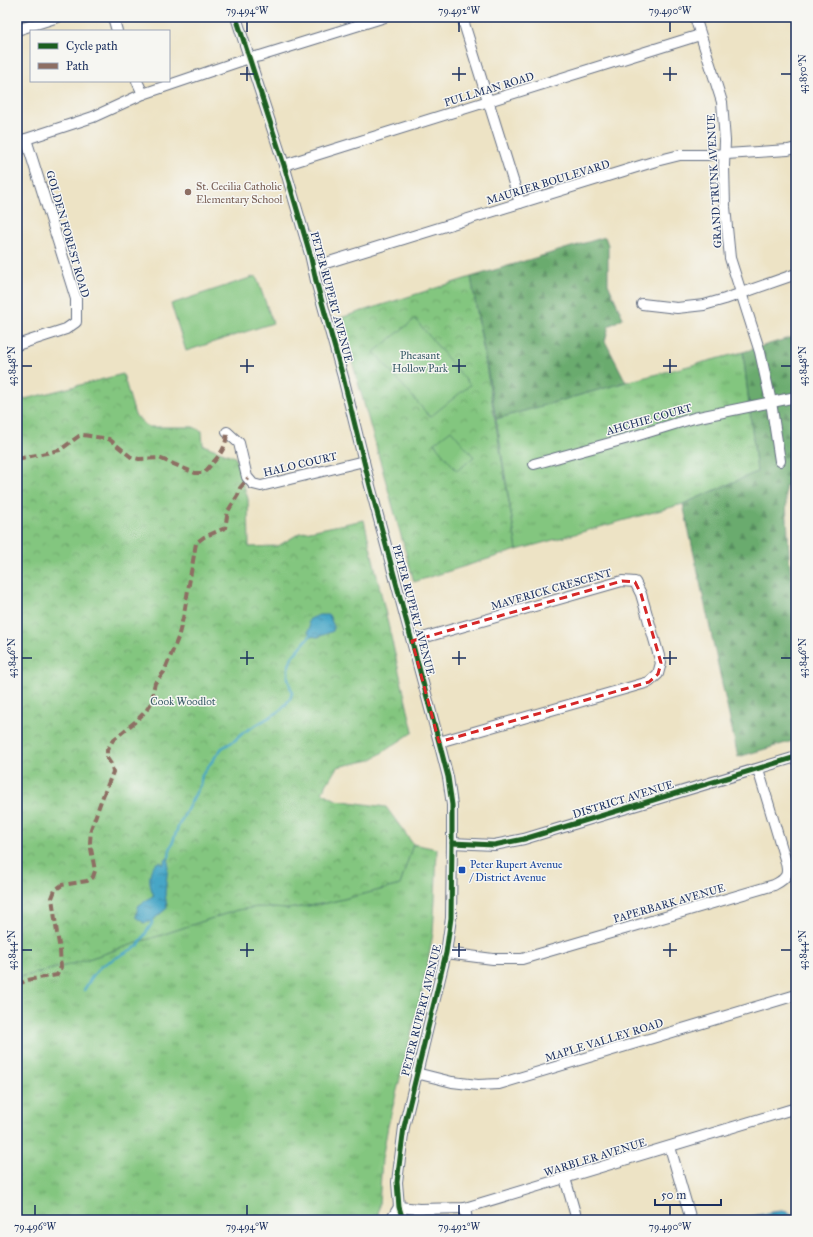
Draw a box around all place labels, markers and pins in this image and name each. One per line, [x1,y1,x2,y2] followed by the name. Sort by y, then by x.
[196,180,283,206] place label: St. Cecilia Catholic Elementary School
[183,187,193,197] marker: St. Cecilia Catholic Elementary School
[469,858,563,884] place label: Peter Rupert Avenue / District Avenue
[457,865,467,875] marker: Peter Rupert Avenue / District Avenue

